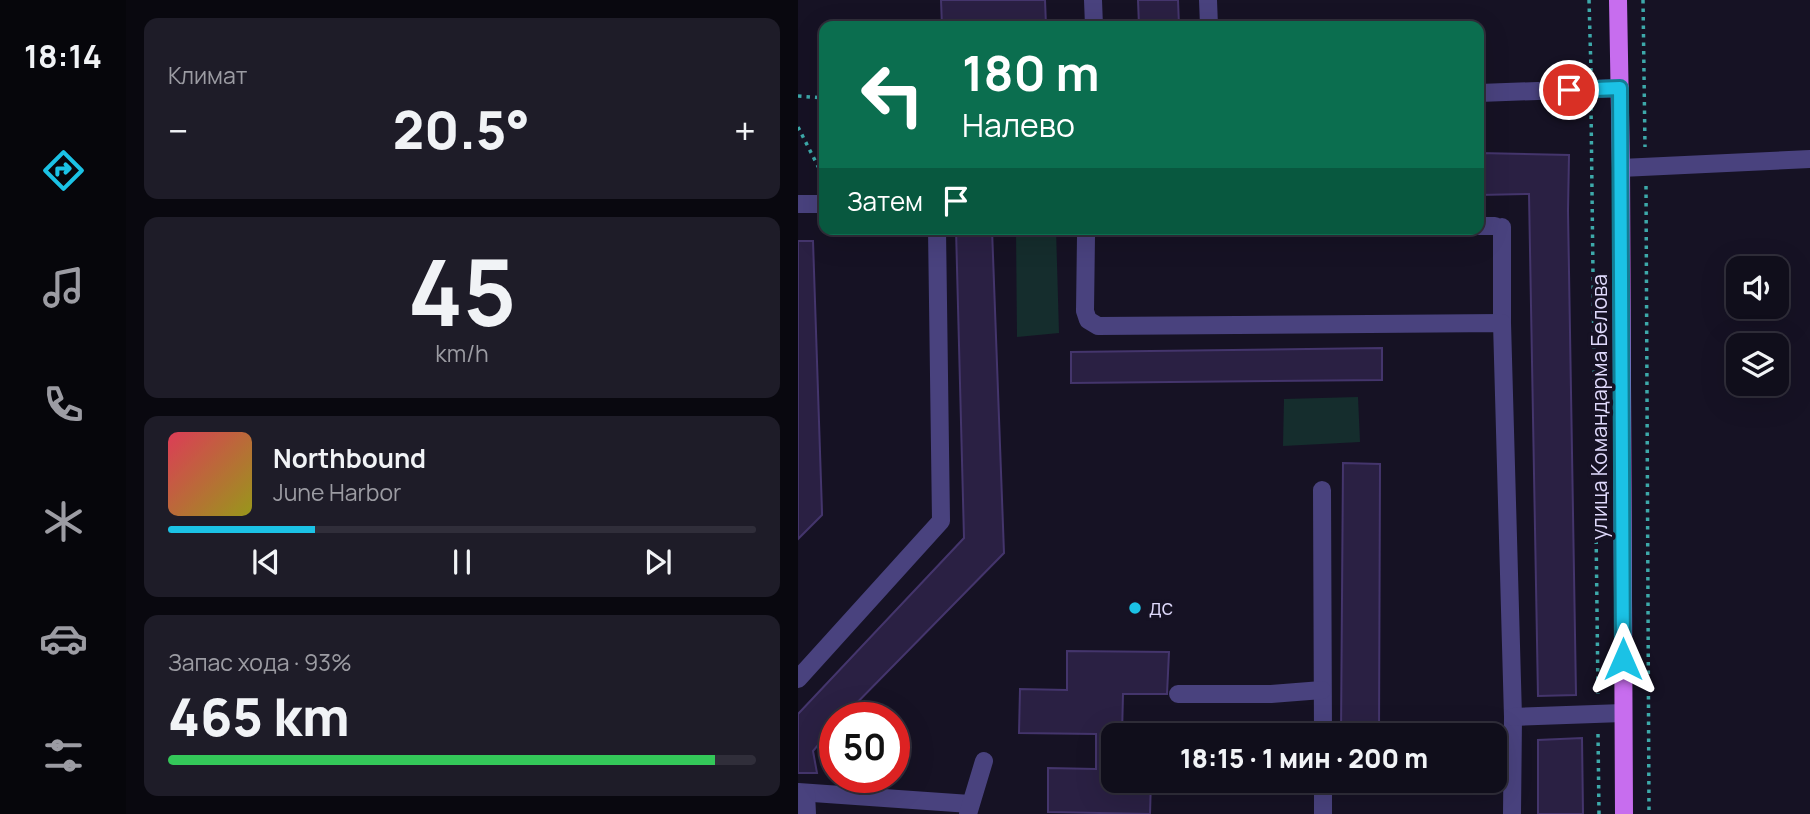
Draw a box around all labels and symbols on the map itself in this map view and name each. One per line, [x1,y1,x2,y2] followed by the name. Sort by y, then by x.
[1539,60,1599,120] pin
[1585,274,1613,540] street label: улица Командарма Белова
[1149,593,1173,621] place label: дс
[1127,600,1143,616] marker: дс
[1586,622,1660,696] position arrow
[819,702,910,793] speed limit sign: 50

